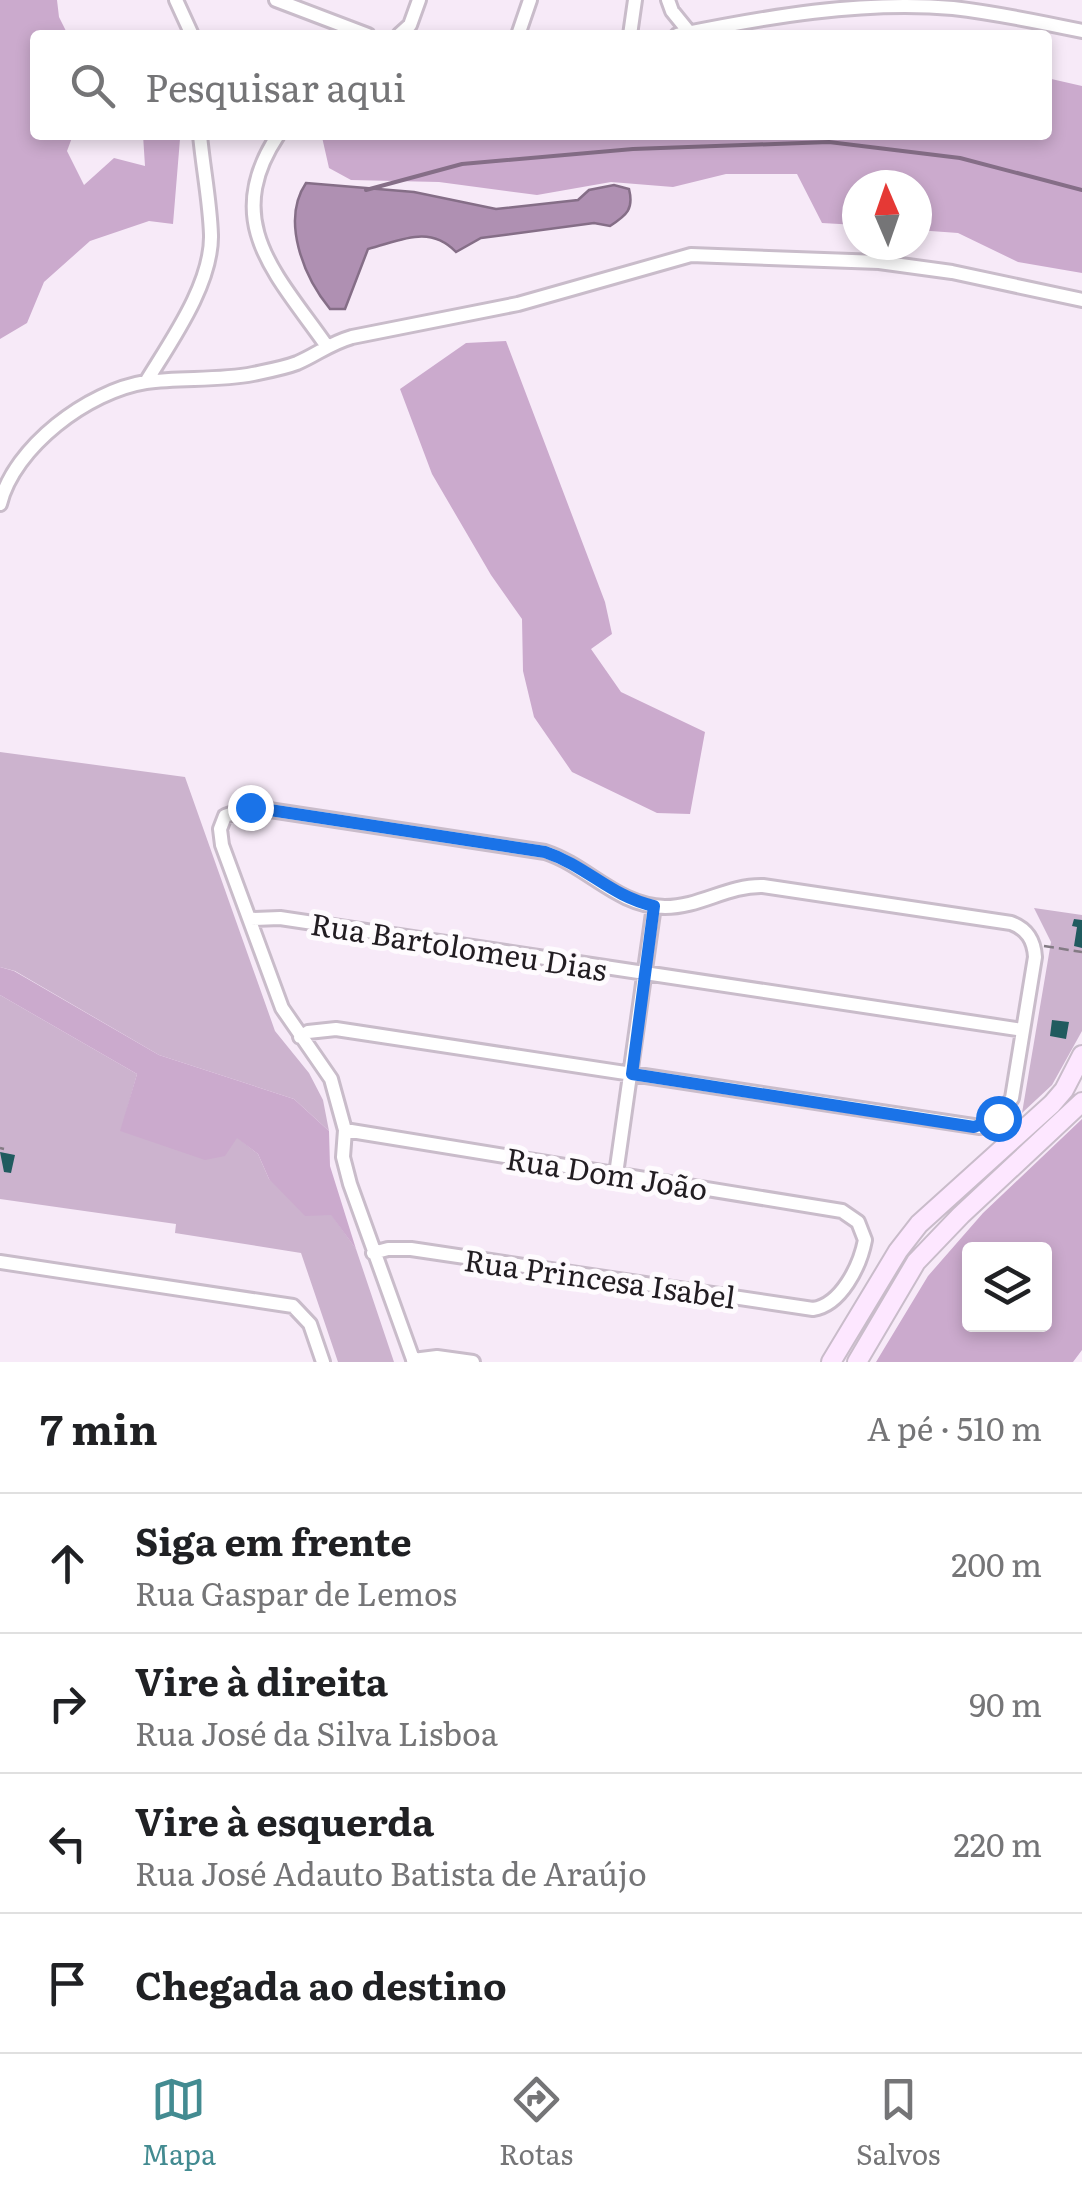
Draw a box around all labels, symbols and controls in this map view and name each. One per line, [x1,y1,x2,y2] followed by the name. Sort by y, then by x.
[30,30,1052,140] search box
[145,57,406,114] text: Pesquisar aqui
[65,58,120,113] icon: search
[842,170,932,260] north arrow
[228,785,274,831] route end
[308,900,610,990] street label: Rua Bartolomeu Dias
[976,1096,1022,1142] route start
[503,1134,711,1210] street label: Rua Dom João
[461,1236,739,1318] street label: Rua Princesa Isabel
[962,1242,1052,1332] map controls
[962,1242,1052,1332] button: layers
[40,1396,158,1458] text: 7 min
[867,1403,1042,1451] text: A pé · 510 m
[135,1511,412,1568] text: Siga em frente
[40,1536,95,1591] icon: ahead
[951,1539,1042,1587] text: 200 m
[135,1568,457,1616] text: Rua Gaspar de Lemos
[135,1651,388,1708] text: Vire à direita
[40,1676,95,1731] icon: right
[969,1679,1042,1727] text: 90 m
[135,1708,498,1756] text: Rua José da Silva Lisboa
[135,1791,434,1848] text: Vire à esquerda
[40,1816,95,1871] icon: left
[954,1819,1042,1867] text: 220 m
[135,1848,647,1896] text: Rua José Adauto Batista de Araújo
[135,1955,507,2012] text: Chegada ao destino
[40,1956,95,2011] icon: arrive
[141,2072,216,2174] tab: Mapa
[499,2072,573,2174] tab: Rotas
[856,2072,941,2174] tab: Salvos

